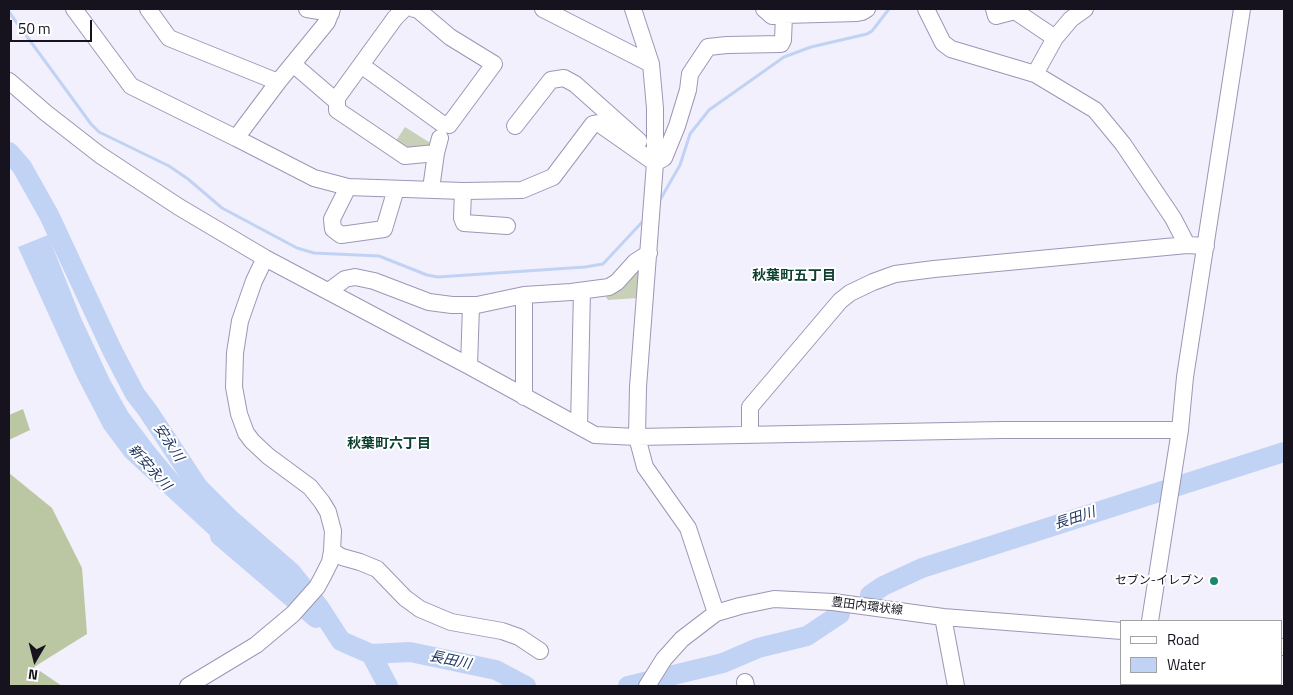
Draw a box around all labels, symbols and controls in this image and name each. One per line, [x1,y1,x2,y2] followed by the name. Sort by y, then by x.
[12,10,95,42] scale bar
[18,17,51,40] text: 50 m
[752,269,836,285] district label: 秋葉町五丁目
[149,421,187,465] water label: 安永川
[347,437,431,453] district label: 秋葉町六丁目
[124,442,174,494] water label: 新安永川
[1052,505,1098,533] water label: 長田川
[1115,574,1204,588] place label: セブン-イレブン
[1208,575,1220,587] marker: セブン-イレブン
[830,595,904,619] street label: 豊田内環状線
[1120,620,1283,685] legend
[1167,628,1199,651] text: Road
[10,635,60,685] north arrow
[428,648,472,674] water label: 長田川
[1167,653,1206,676] text: Water
[27,664,39,686] text: N

